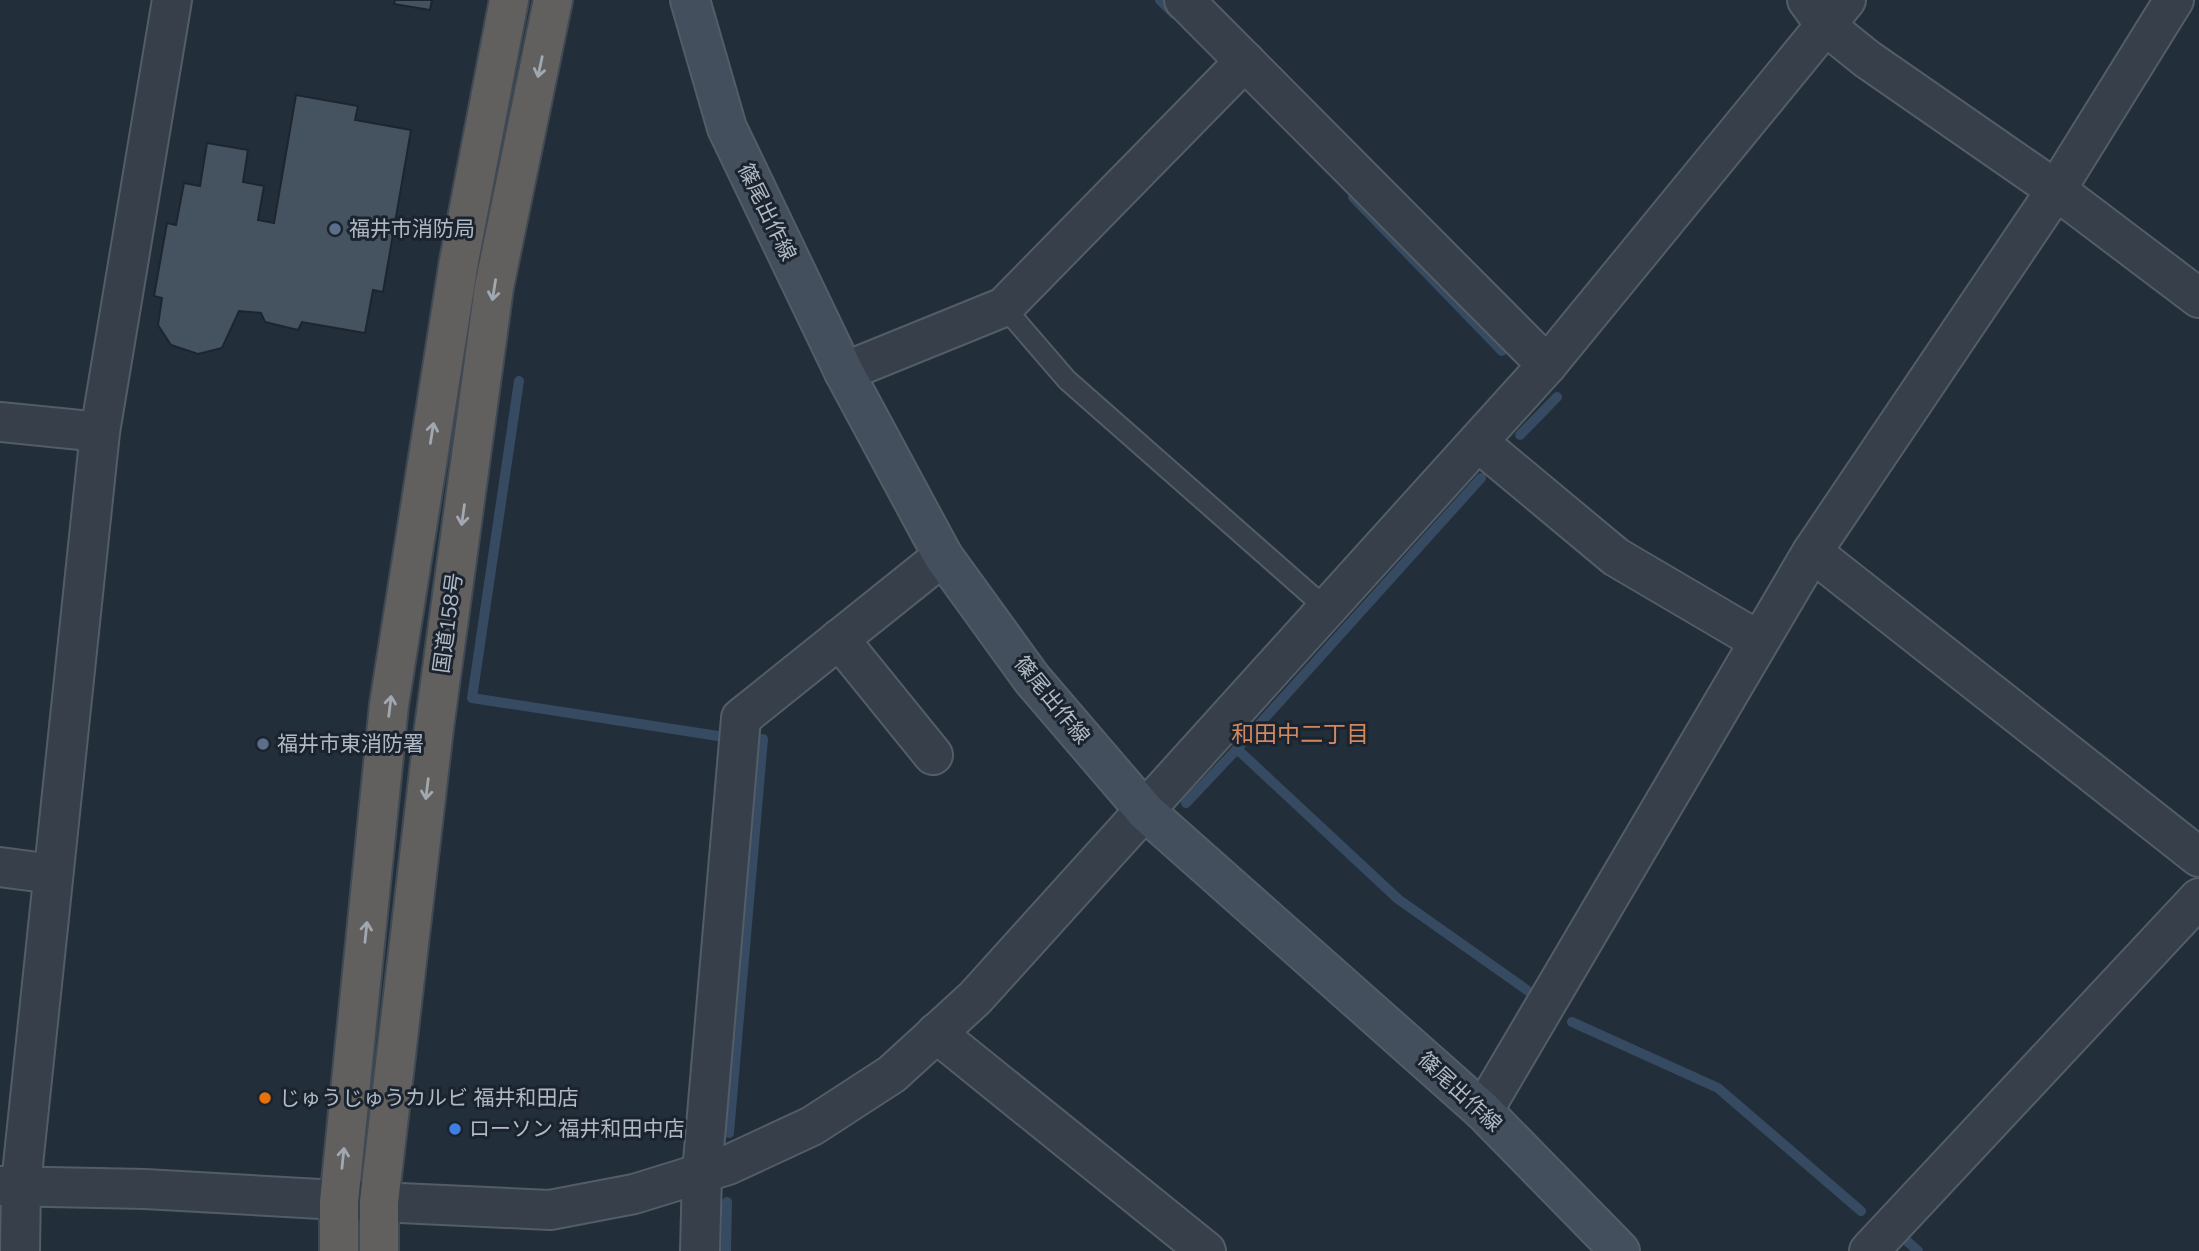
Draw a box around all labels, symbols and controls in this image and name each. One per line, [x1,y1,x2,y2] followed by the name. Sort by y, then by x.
[532,55,546,78] one-way arrow
[731,159,803,265] street label: 篠尾出作線
[349,215,475,243] place label: 福井市消防局
[327,221,343,237] marker: 福井市消防局
[487,278,500,301] one-way arrow
[426,422,439,444] one-way arrow
[456,503,469,526] one-way arrow
[427,571,469,675] street label: 国道158号
[1008,650,1096,750] street label: 篠尾出作線
[383,695,396,718] one-way arrow
[1231,719,1369,750] district label: 和田中二丁目
[277,730,424,758] place label: 福井市東消防署
[255,736,271,752] marker: 福井市東消防署
[420,777,433,800] one-way arrow
[360,921,373,944] one-way arrow
[1412,1046,1508,1138] street label: 篠尾出作線
[279,1084,578,1112] place label: じゅうじゅうカルビ 福井和田店
[257,1090,273,1106] marker: じゅうじゅうカルビ 福井和田店
[469,1115,684,1143] place label: ローソン 福井和田中店
[447,1121,463,1137] marker: ローソン 福井和田中店
[337,1148,350,1170] one-way arrow

